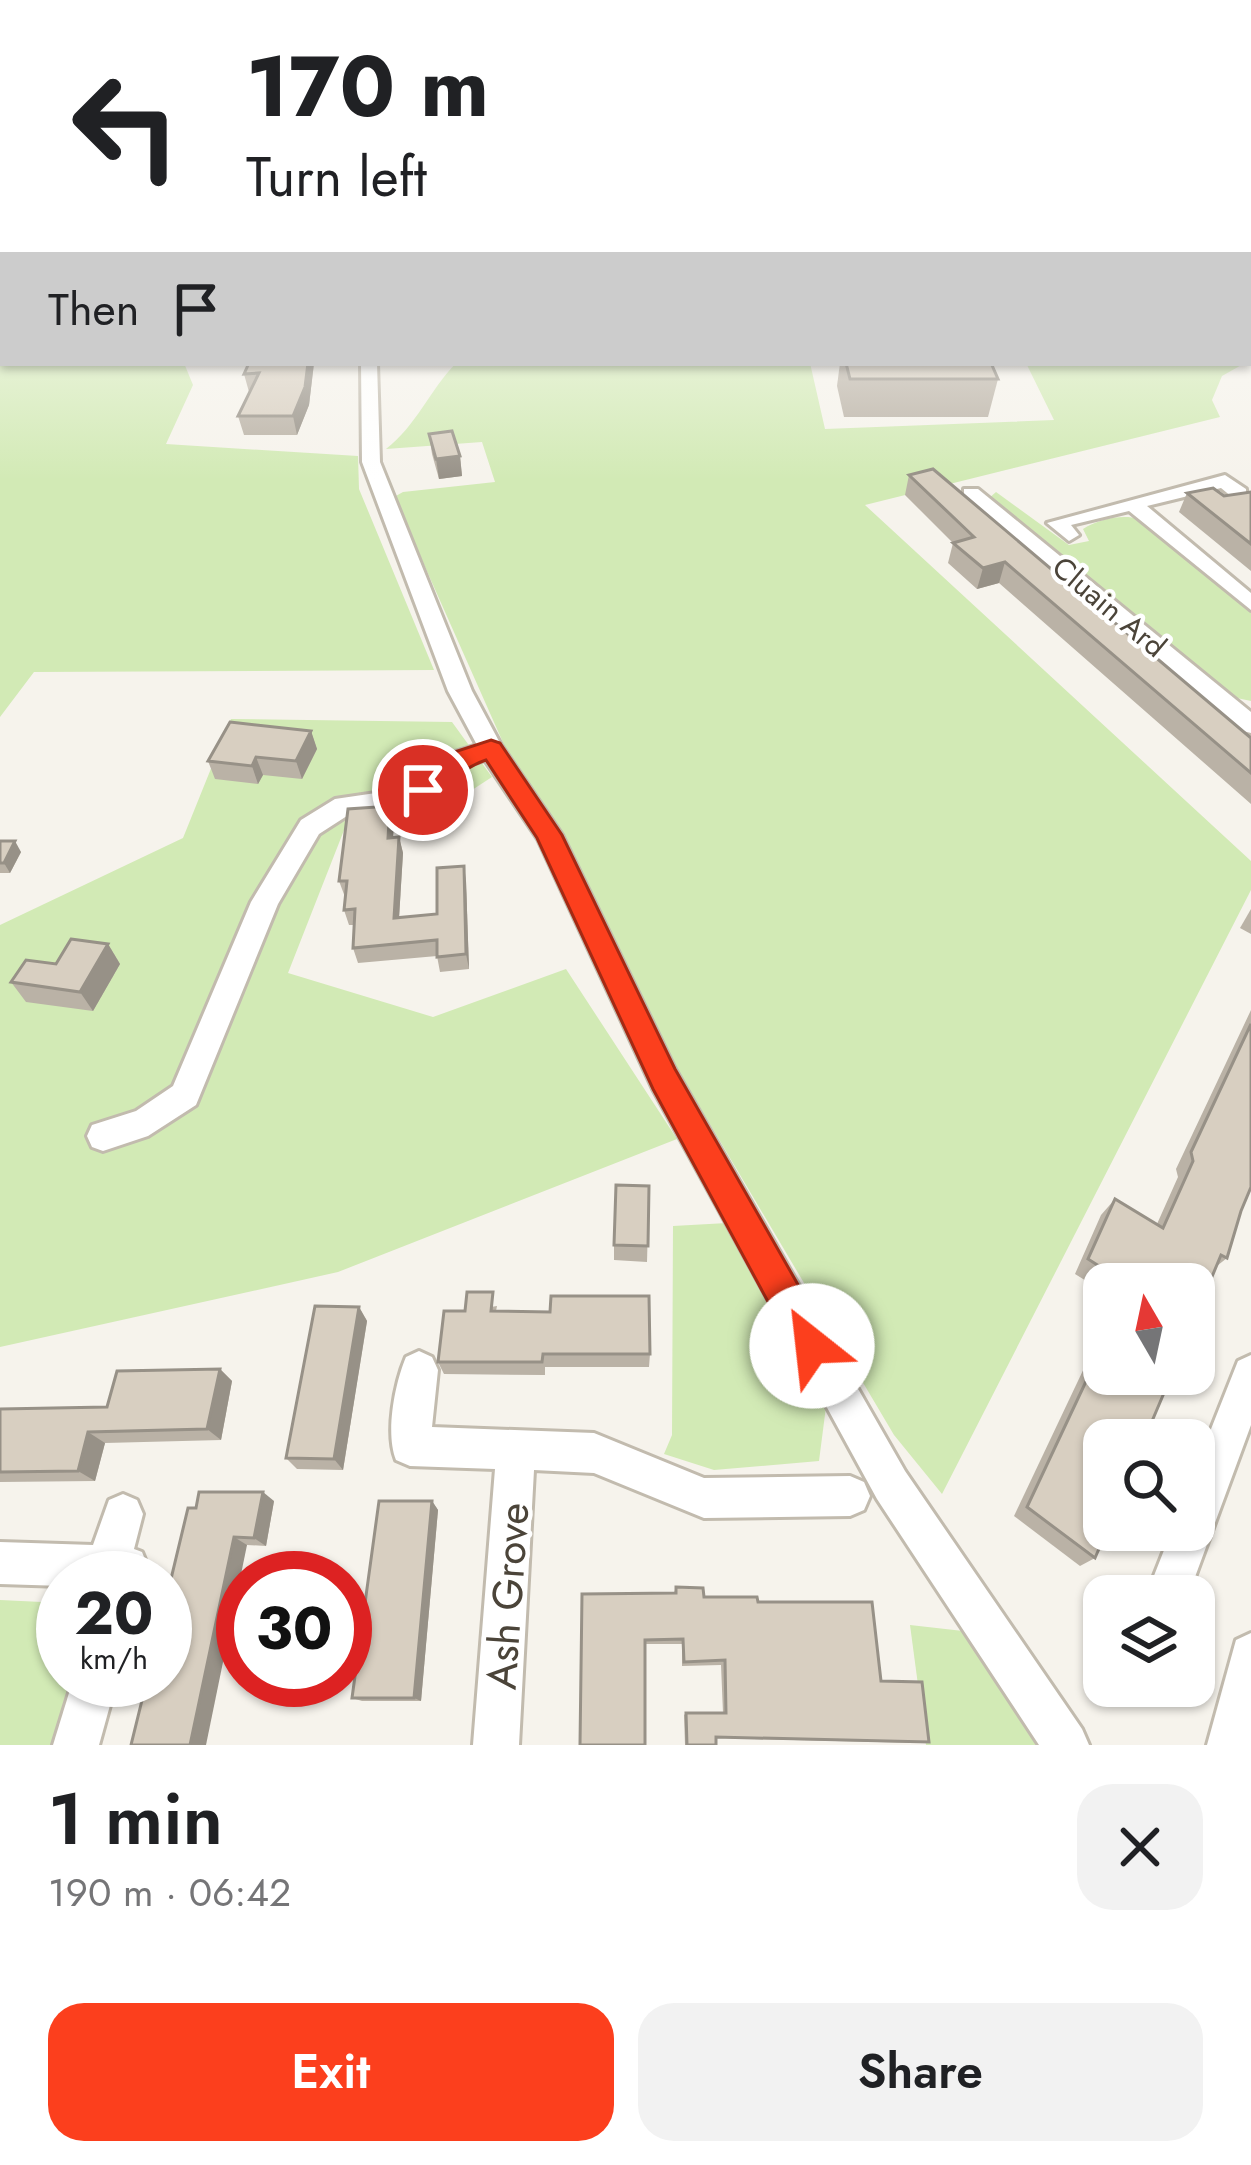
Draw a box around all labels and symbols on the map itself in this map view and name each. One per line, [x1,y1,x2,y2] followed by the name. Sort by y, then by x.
[1043,546,1176,667] street label: Cluain Ard
[372,739,474,841] pin
[1083,1263,1215,1395] north arrow
[749,1283,875,1409] position arrow
[471,1500,544,1692] street label: Ash Grove
[216,1551,372,1707] speed limit sign: 30

